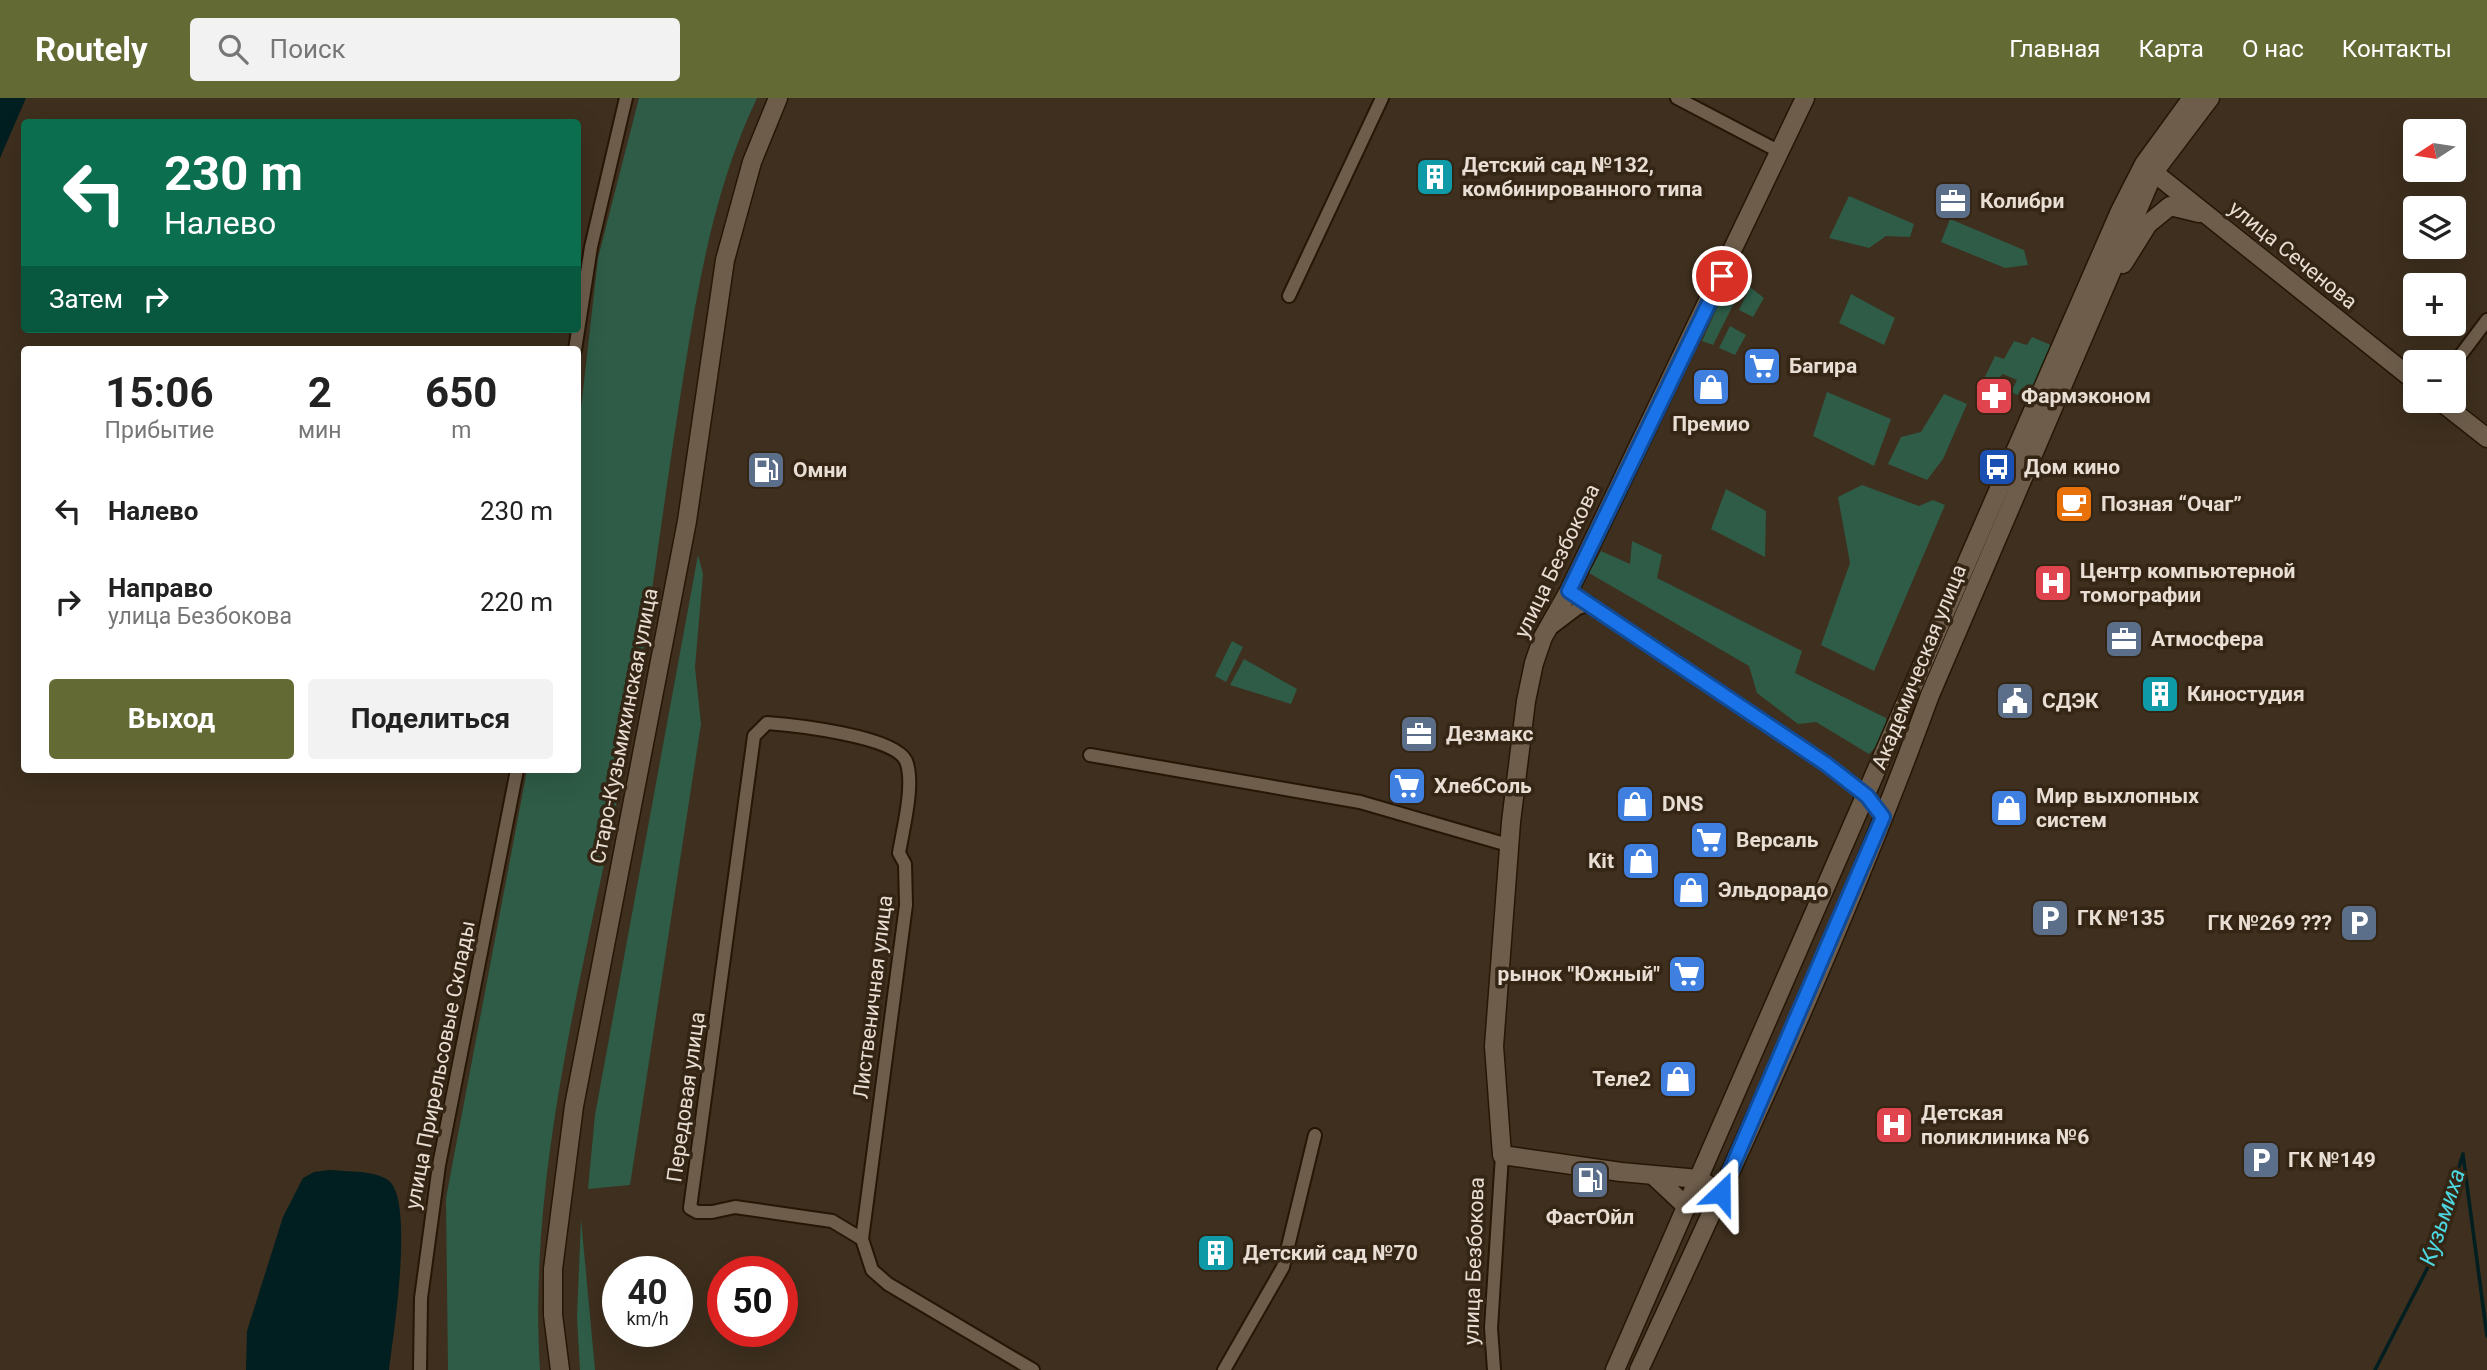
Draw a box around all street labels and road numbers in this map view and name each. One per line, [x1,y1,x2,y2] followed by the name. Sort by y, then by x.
[2224,196,2362,314] street label: улица Сеченова
[1509,480,1605,642] street label: улица Безбокова
[1867,561,1971,773] street label: Академическая улица
[585,586,663,866] street label: Старо-Кузьмихинская улица
[849,894,897,1100] street label: Лиственичная улица
[400,919,480,1211] street label: улица Прирельсовые Склады
[662,1010,710,1184] street label: Передовая улица
[1459,1177,1489,1345] street label: улица Безбокова

